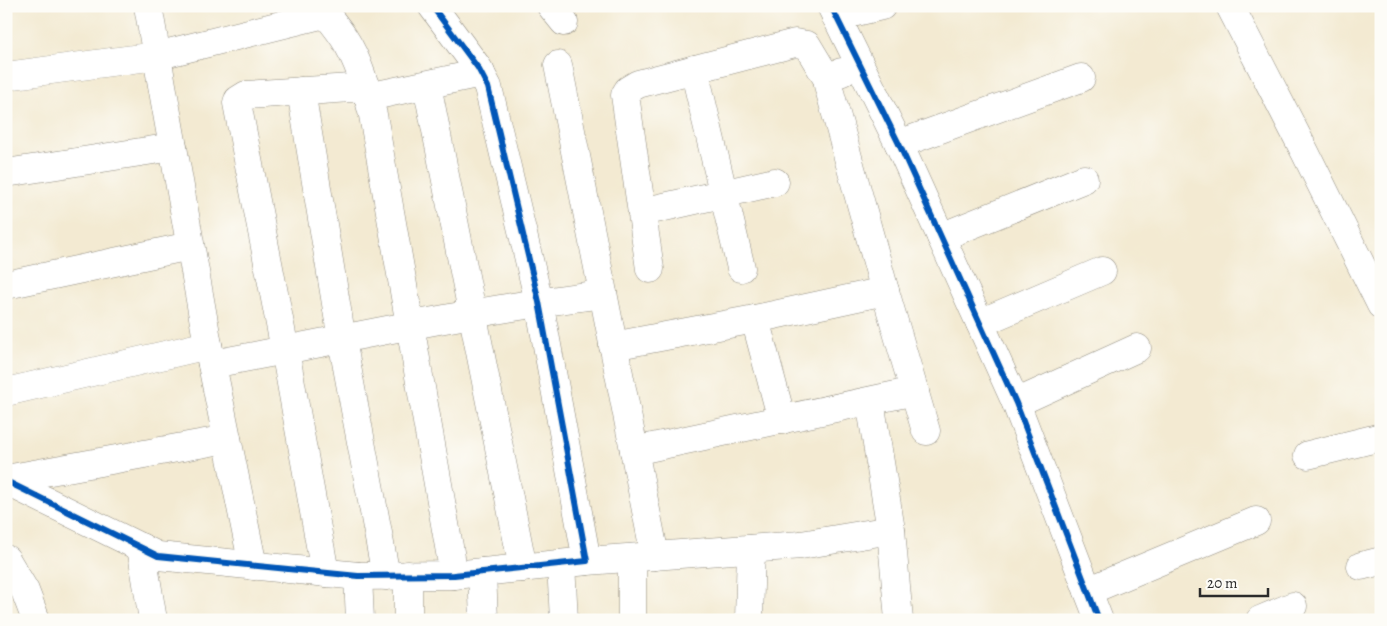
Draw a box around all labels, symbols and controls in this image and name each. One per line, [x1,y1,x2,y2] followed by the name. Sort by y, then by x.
[1200,566,1267,598] scale bar
[1207,573,1238,593] text: 20 m

